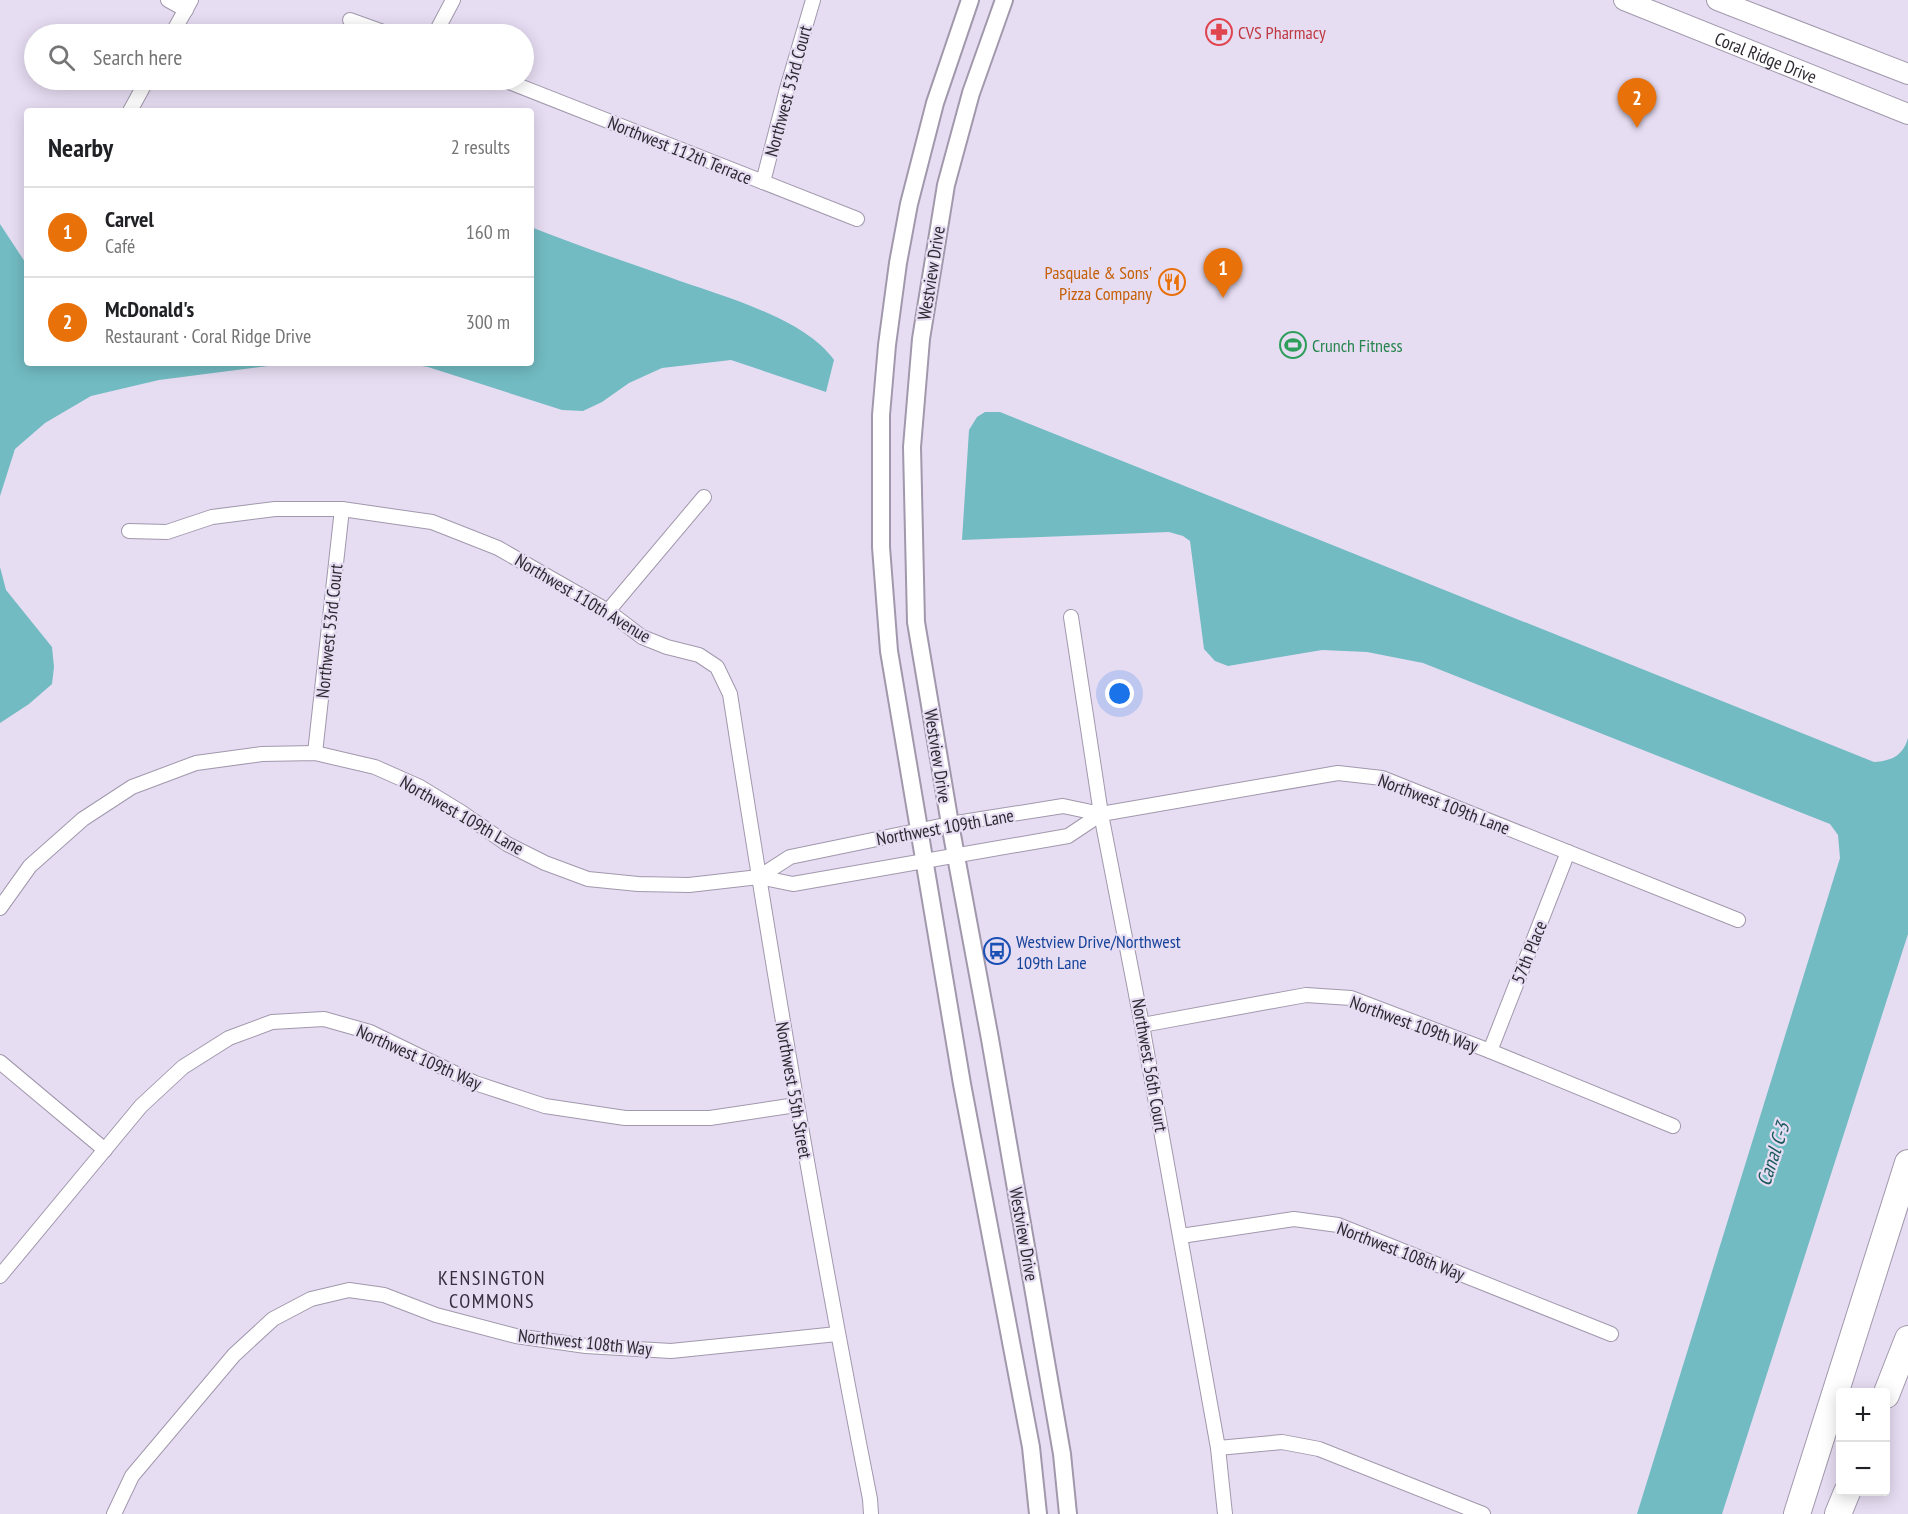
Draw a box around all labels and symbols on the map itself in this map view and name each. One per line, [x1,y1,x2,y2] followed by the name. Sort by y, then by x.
[1204,17,1234,47] pharmacy icon: CVS Pharmacy
[1238,21,1326,44] place label: CVS Pharmacy
[759,23,817,159] street label: Northwest 53rd Court
[1712,26,1820,88] street label: Coral Ridge Drive
[1618,78,1656,128] pin: 2
[605,111,755,189] street label: Northwest 112th Terrace
[912,224,950,322] street label: Westview Drive
[1204,248,1242,298] pin: 1
[1045,261,1152,305] place label: Pasquale & Sons' Pizza Company
[1157,267,1187,297] restaurant icon: Pasquale & Sons' Pizza Company
[1278,330,1308,360] sports icon: Crunch Fitness
[1312,334,1403,357] place label: Crunch Fitness
[511,548,655,648] street label: Northwest 110th Avenue
[311,563,347,699] street label: Northwest 53rd Court
[1105,679,1134,708] your location
[919,707,957,805] street label: Westview Drive
[1375,768,1513,840] street label: Northwest 109th Lane
[396,770,528,860] street label: Northwest 109th Lane
[874,804,1016,850] street label: Northwest 109th Lane
[1506,917,1552,987] street label: 57th Place
[1016,930,1181,974] place label: Westview Drive/Northwest 109th Lane
[982,936,1012,966] bus stop icon: Westview Drive/Northwest 109th Lane
[1347,990,1481,1058] street label: Northwest 109th Way
[1127,997,1173,1133] street label: Northwest 56th Court
[353,1019,485,1095] street label: Northwest 109th Way
[771,1020,817,1160] street label: Northwest 55th Street
[1751,1117,1796,1189] water label: Canal C-3
[1004,1185,1044,1283] street label: Westview Drive
[1334,1216,1468,1286] street label: Northwest 108th Way
[438,1265,546,1314] district label: KENSINGTON COMMONS
[517,1324,653,1360] street label: Northwest 108th Way

